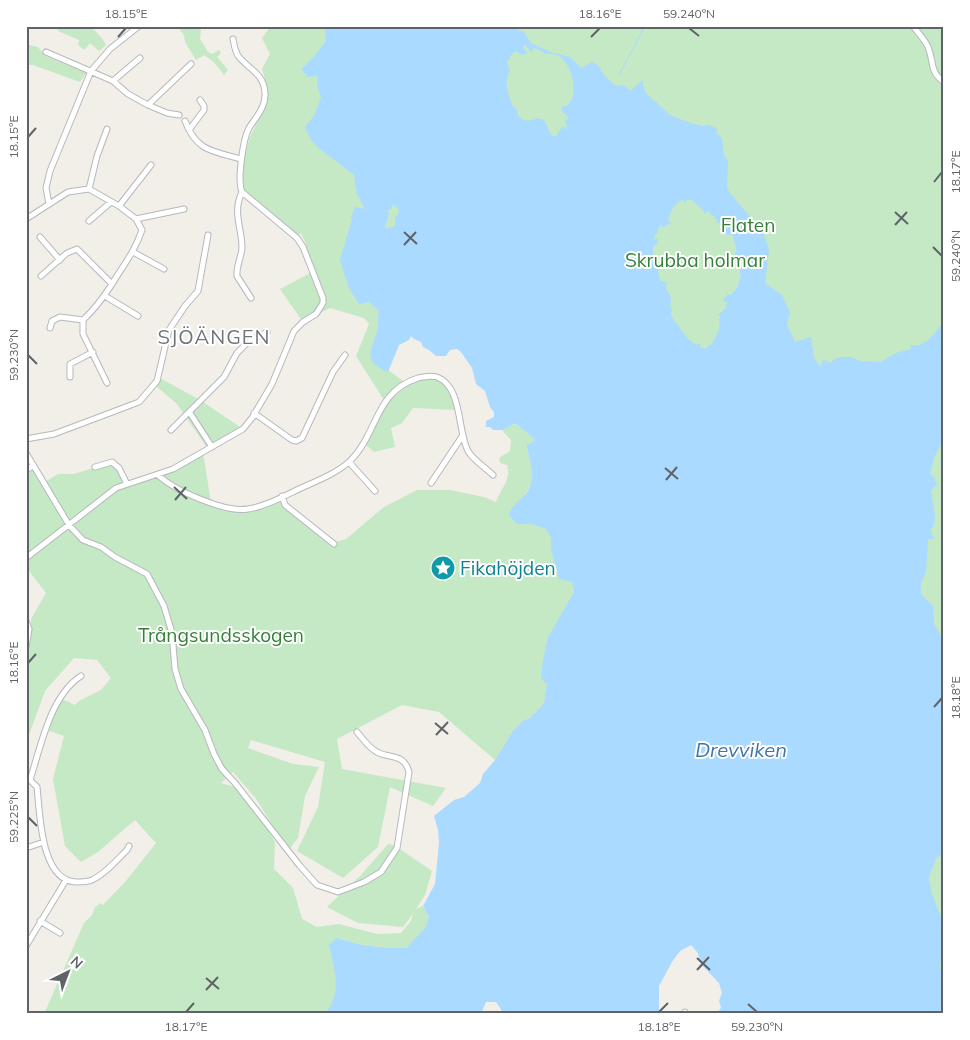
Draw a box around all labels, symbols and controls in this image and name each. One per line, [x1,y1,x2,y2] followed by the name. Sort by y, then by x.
[104,6,148,21] text: 18.15°E
[578,6,622,21] text: 18.16°E
[663,6,715,21] text: 59.240°N
[6,115,21,159] text: 18.15°E
[948,150,963,194] text: 18.17°E
[721,213,775,237] park label: Flaten
[948,230,963,282] text: 59.240°N
[625,248,765,272] park label: Skrubba holmar
[157,324,271,349] district label: SJÖÄNGEN
[6,329,21,381] text: 59.230°N
[430,555,456,581] place icon: Fikahöjden
[460,556,556,580] place label: Fikahöjden
[138,623,304,647] park label: Trångsundsskogen
[6,641,21,685] text: 18.16°E
[948,676,963,720] text: 18.18°E
[695,737,787,762] water label: Drevviken
[6,791,21,843] text: 59.225°N
[42,948,92,998] north arrow
[67,952,87,973] text: N
[164,1019,208,1034] text: 18.17°E
[637,1019,681,1034] text: 18.18°E
[731,1019,783,1034] text: 59.230°N

